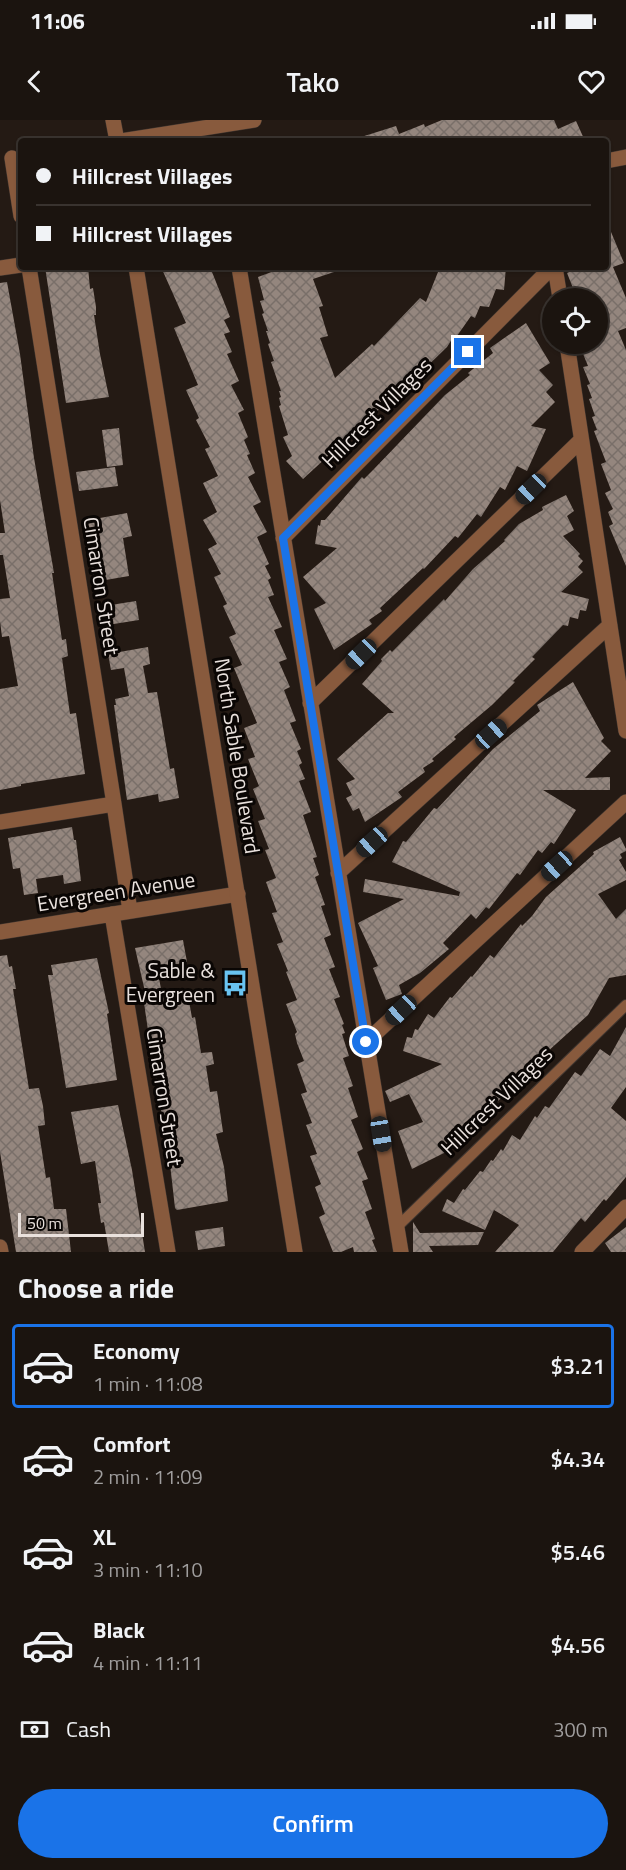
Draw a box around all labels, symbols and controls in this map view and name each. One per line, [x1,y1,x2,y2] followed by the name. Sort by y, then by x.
[30,4,85,38] text: 11:06
[286,61,340,102] text: Tako
[18,65,51,98] icon: back
[575,65,608,98] icon: heart
[72,159,232,193] text: Hillcrest Villages
[72,217,232,251] text: Hillcrest Villages
[542,288,608,354] map controls
[542,288,608,354] button: locate
[454,338,481,365] route end
[314,350,439,475] street label: Hillcrest Villages
[512,470,550,508] car
[75,514,129,658] street label: Cimarron Street
[342,635,380,673] car
[207,656,269,856] street label: North Sable Boulevard
[472,715,510,753] car
[353,823,391,861] car
[538,847,576,885] car
[34,863,197,919] street label: Evergreen Avenue
[126,954,216,1010] place label: Sable & Evergreen
[220,968,250,998] bus stop icon: Sable & Evergreen
[382,991,420,1029] car
[138,1025,192,1169] street label: Cimarron Street
[352,1028,379,1055] route start
[433,1038,560,1162] street label: Hillcrest Villages
[369,1115,393,1153] car
[18,1210,144,1238] scale bar
[27,1211,62,1235] text: 50 m
[18,1267,174,1308] text: Choose a ride
[93,1334,180,1368] text: Economy
[21,1339,75,1393] icon: car
[550,1349,605,1383] text: $3.21
[93,1368,203,1399] text: 1 min · 11:08
[93,1427,171,1461] text: Comfort
[21,1432,75,1486] icon: car
[550,1442,605,1476] text: $4.34
[93,1461,203,1492] text: 2 min · 11:09
[93,1520,116,1554] text: XL
[21,1525,75,1579] icon: car
[550,1535,605,1569] text: $5.46
[93,1554,203,1585] text: 3 min · 11:10
[93,1613,145,1647] text: Black
[21,1618,75,1672] icon: car
[550,1628,605,1662] text: $4.56
[93,1647,203,1678] text: 4 min · 11:11
[66,1712,111,1746] text: Cash
[18,1713,51,1746] icon: cash
[553,1714,608,1745] text: 300 m
[18,1789,608,1858] button: Confirm

